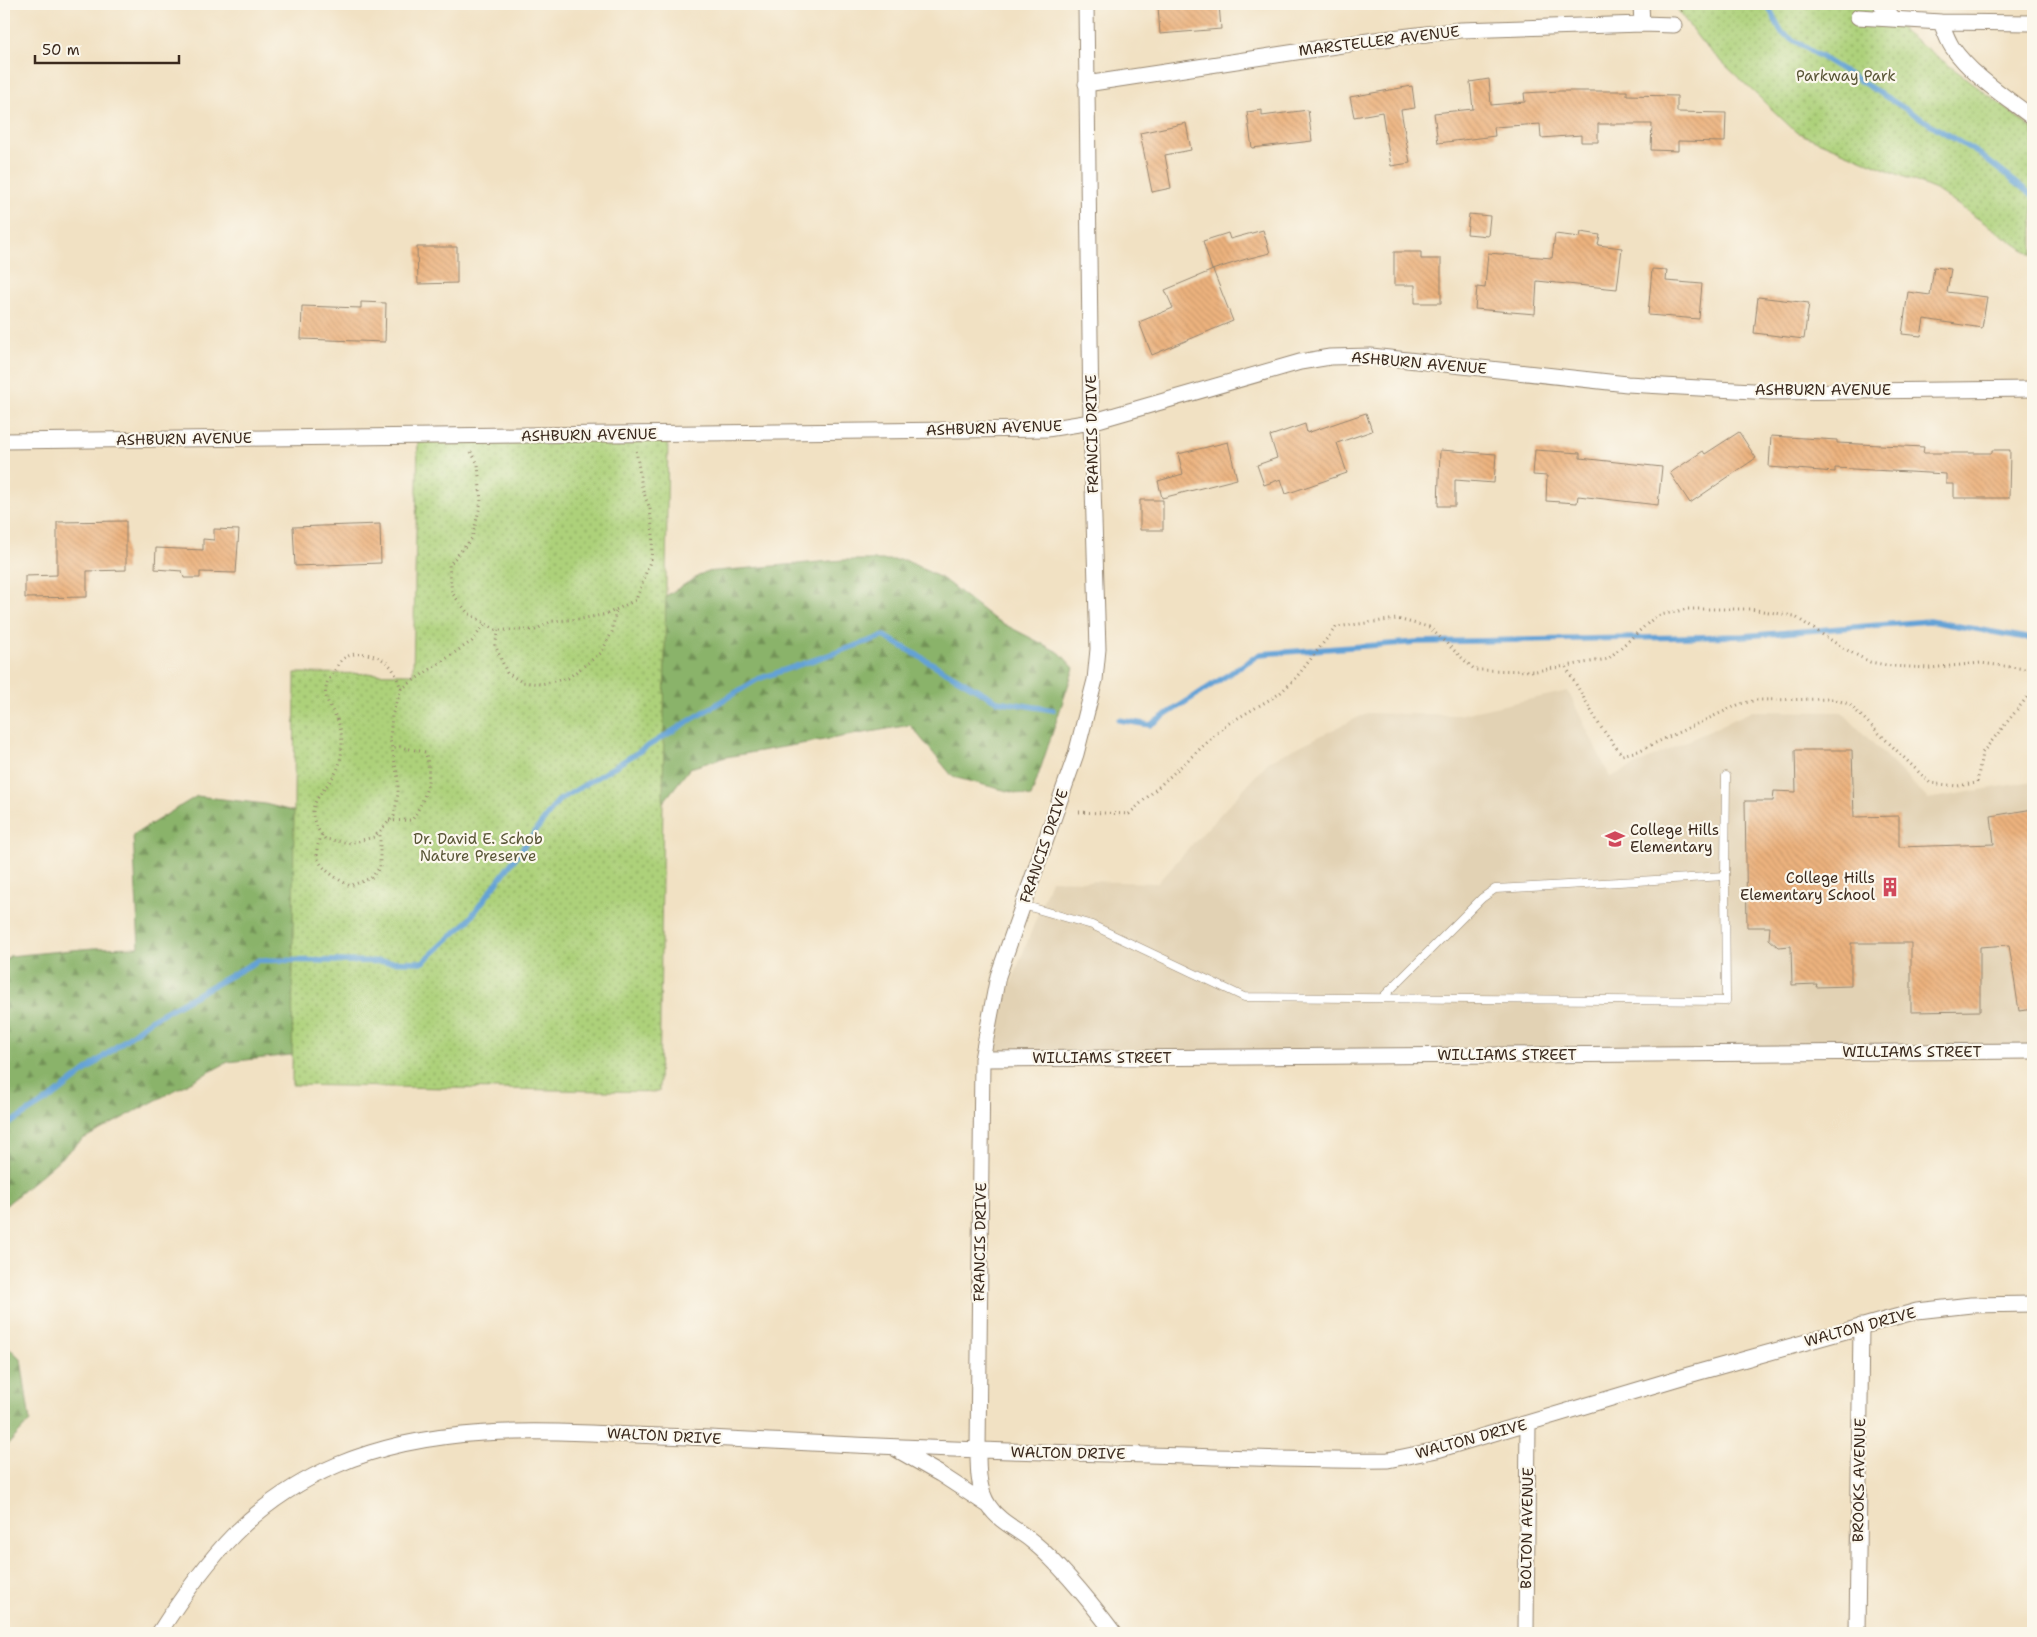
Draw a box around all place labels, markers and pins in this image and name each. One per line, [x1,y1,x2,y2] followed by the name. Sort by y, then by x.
[1630,820,1719,857] place label: College Hills Elementary
[1604,828,1626,850] school or university icon: College Hills Elementary
[1740,868,1875,905] place label: College Hills Elementary School
[1879,876,1901,898] building icon: College Hills Elementary School

